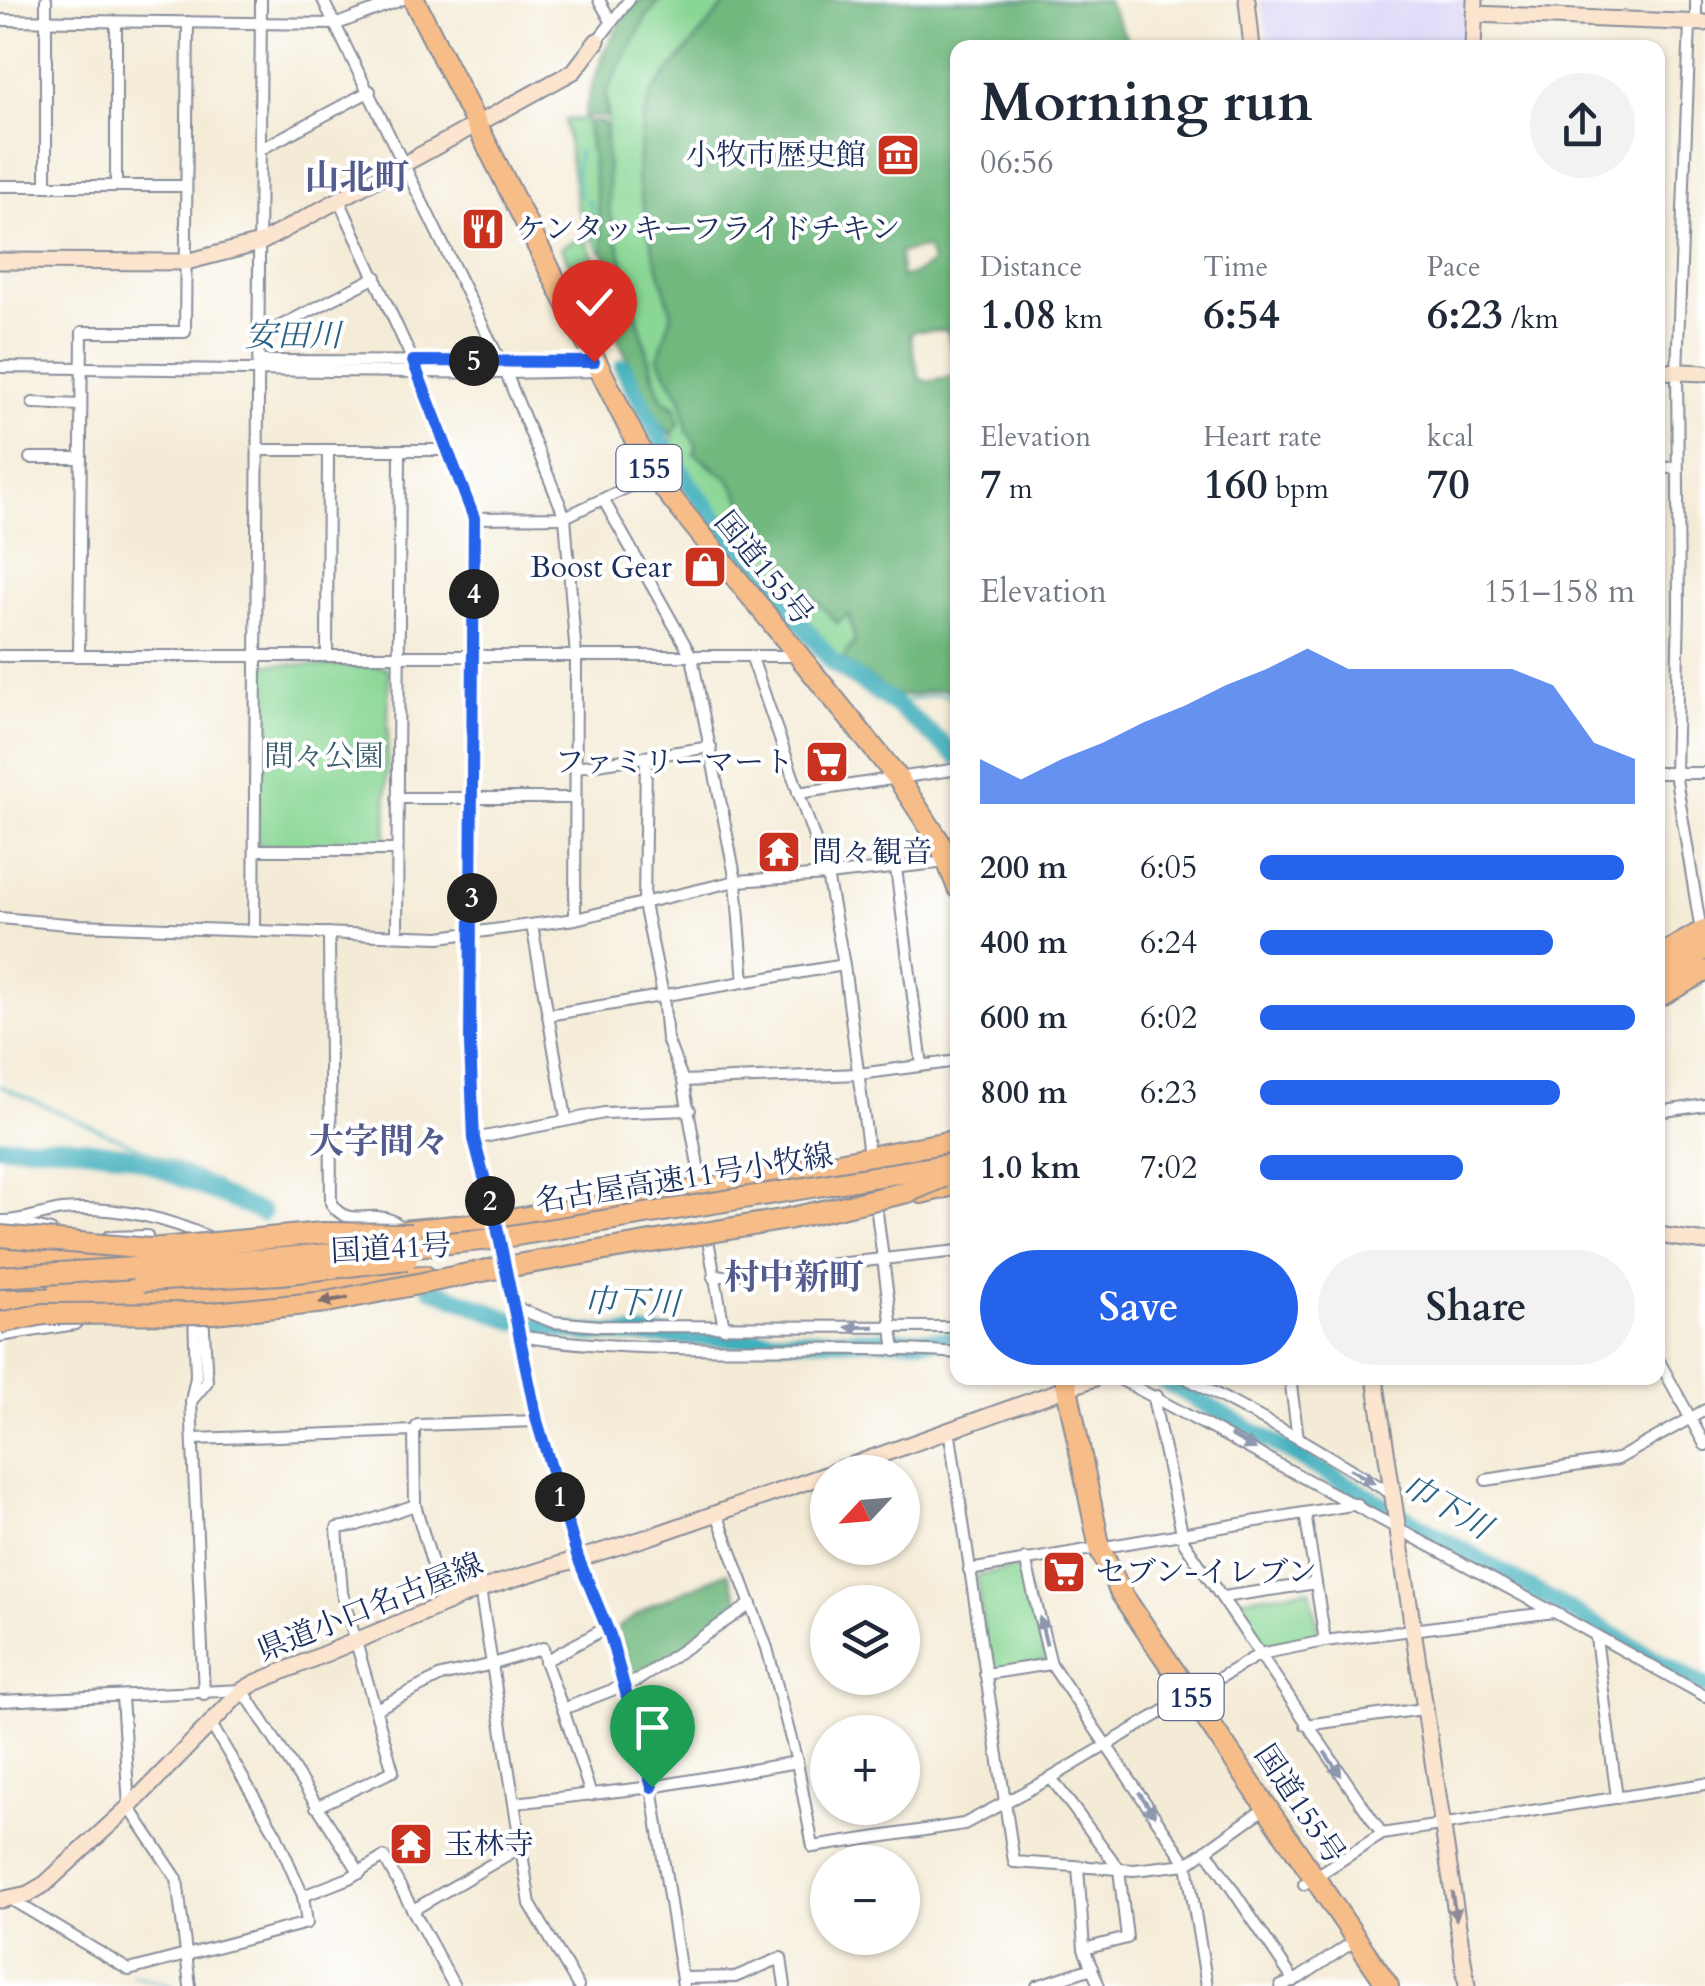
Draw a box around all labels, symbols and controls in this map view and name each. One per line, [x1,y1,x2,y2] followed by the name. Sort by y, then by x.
[980,66,1313,140] text: Morning run
[1530,73,1635,178] button: share
[875,132,921,178] museum icon: 小牧市歴史館
[686,135,866,176] place label: 小牧市歴史館
[980,141,1054,185] text: 06:56
[304,154,410,202] district label: 山北町
[460,206,506,252] restaurant icon: ケンタッキーフライドチキン
[516,209,901,250] place label: ケンタッキーフライドチキン
[980,248,1082,286] text: Distance
[1203,248,1268,286] text: Time
[1427,248,1481,286] text: Pace
[552,260,637,363] pin
[567,275,622,330] icon: check
[980,286,1057,343] text: 1.08
[1203,286,1280,343] text: 6:54
[1427,286,1503,343] text: 6:23
[1057,300,1103,338] text: km
[1503,300,1559,338] text: /km
[245,314,344,358] water label: 安田川
[449,336,499,386] pin: 5
[467,342,481,380] text: 5
[980,418,1091,456] text: Elevation
[1203,418,1322,456] text: Heart rate
[1427,418,1474,456] text: kcal
[616,445,682,491] road number: 155
[980,456,1002,513] text: 7
[1203,456,1268,513] text: 160
[1427,456,1470,513] text: 70
[1002,470,1033,508] text: m
[1268,470,1329,508] text: bpm
[705,503,822,634] street label: 国道155号
[682,544,728,590] shop icon: Boost Gear
[530,547,672,588] place label: Boost Gear
[449,569,499,619] pin: 4
[980,570,1107,614] text: Elevation
[1483,570,1635,614] text: 151–158 m
[467,575,481,613] text: 4
[264,736,384,777] park label: 間々公園
[804,739,850,785] supermarket icon: ファミリーマート
[555,742,794,783] place label: ファミリーマート
[756,829,802,875] temple icon: 間々観音
[812,832,932,873] place label: 間々観音
[980,846,1067,890] text: 200 m
[1140,846,1197,890] text: 6:05
[447,873,497,923] pin: 3
[465,879,479,917] text: 3
[980,921,1067,965] text: 400 m
[1140,921,1197,965] text: 6:24
[980,996,1067,1040] text: 600 m
[1140,996,1197,1040] text: 6:02
[980,1071,1067,1115] text: 800 m
[1140,1071,1197,1115] text: 6:23
[309,1118,449,1166] district label: 大字間々
[532,1135,836,1222] street label: 名古屋高速11号小牧線
[980,1146,1080,1190] text: 1.0 km
[1140,1146,1197,1190] text: 7:02
[465,1176,515,1226] pin: 2
[483,1182,497,1220] text: 2
[330,1225,452,1272] street label: 国道41号
[980,1250,1298,1365] button: Save
[1318,1250,1635,1365] button: Share
[724,1254,864,1302] district label: 村中新町
[583,1279,684,1327] water label: 巾下川
[318,1293,349,1308] one-way arrow
[844,1319,876,1335] one-way arrow
[1228,1434,1257,1451] one-way arrow
[810,1455,920,1565] north arrow
[810,1455,920,1955] map controls
[1394,1464,1502,1551] water label: 巾下川
[1348,1467,1376,1484] one-way arrow
[535,1472,585,1522] pin: 1
[553,1478,567,1516] text: 1
[251,1544,489,1671] street label: 県道小口名古屋線
[1041,1549,1087,1595] supermarket icon: セブン-イレブン
[1096,1552,1317,1593] place label: セブン-イレブン
[810,1585,920,1695] button: layers
[1035,1615,1050,1646] one-way arrow
[1158,1674,1224,1720] road number: 155
[610,1685,695,1788] pin
[625,1700,680,1755] icon: arrive
[810,1715,920,1825] button: +
[1245,1736,1355,1872] street label: 国道155号
[1323,1751,1342,1777] one-way arrow
[1137,1791,1156,1818] one-way arrow
[388,1821,434,1867] temple icon: 玉林寺
[444,1824,534,1865] place label: 玉林寺
[810,1845,920,1955] button: −
[1447,1890,1462,1922] one-way arrow

